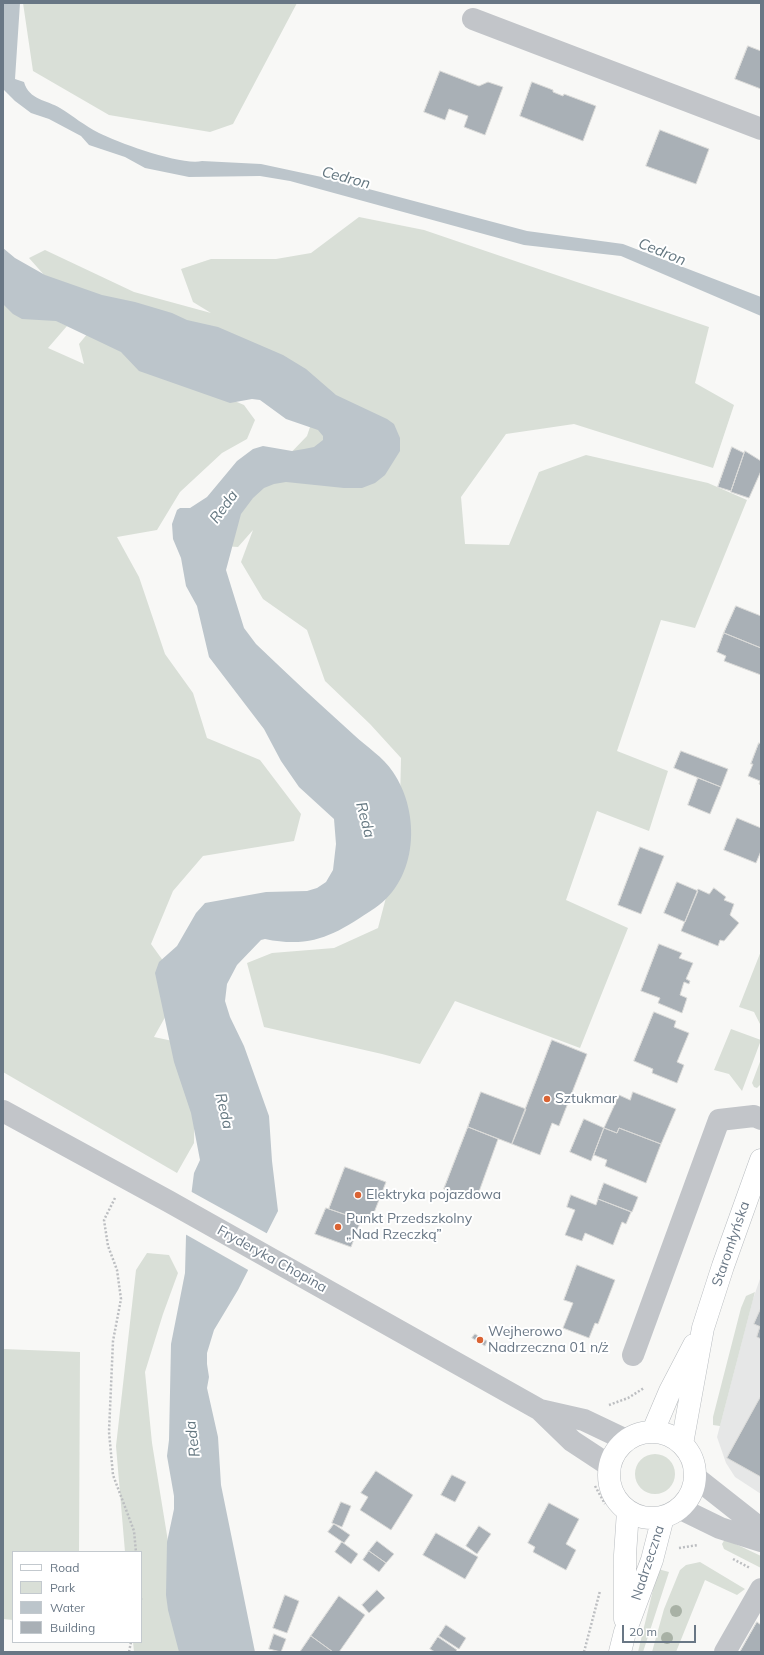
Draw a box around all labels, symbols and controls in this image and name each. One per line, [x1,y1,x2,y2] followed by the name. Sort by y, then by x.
[320,163,372,193] water label: Cedron
[636,234,688,270] water label: Cedron
[206,487,242,527] water label: Reda
[352,800,378,840] water label: Reda
[211,1091,237,1131] water label: Reda
[555,1091,617,1107] place label: Sztukmar
[542,1094,552,1104] marker: Sztukmar
[366,1187,501,1203] place label: Elektryka pojazdowa
[353,1190,363,1200] marker: Elektryka pojazdowa
[709,1199,753,1289] street label: Staromłyńska
[346,1211,472,1244] place label: Punkt Przedszkolny „Nad Rzeczką”
[214,1222,330,1296] street label: Fryderyka Chopina
[333,1222,343,1232] marker: Punkt Przedszkolny „Nad Rzeczką”
[488,1324,609,1356] place label: Wejherowo Nadrzeczna 01 n/ż
[475,1335,485,1345] marker: Wejherowo Nadrzeczna 01 n/ż
[182,1420,204,1458] water label: Reda
[628,1523,668,1603] street label: Nadrzeczna
[12,1551,142,1643] legend
[50,1560,79,1575] text: Road
[50,1580,75,1595] text: Park
[50,1600,85,1615] text: Water
[624,1617,698,1643] scale bar
[50,1620,95,1635] text: Building
[629,1624,657,1639] text: 20 m

